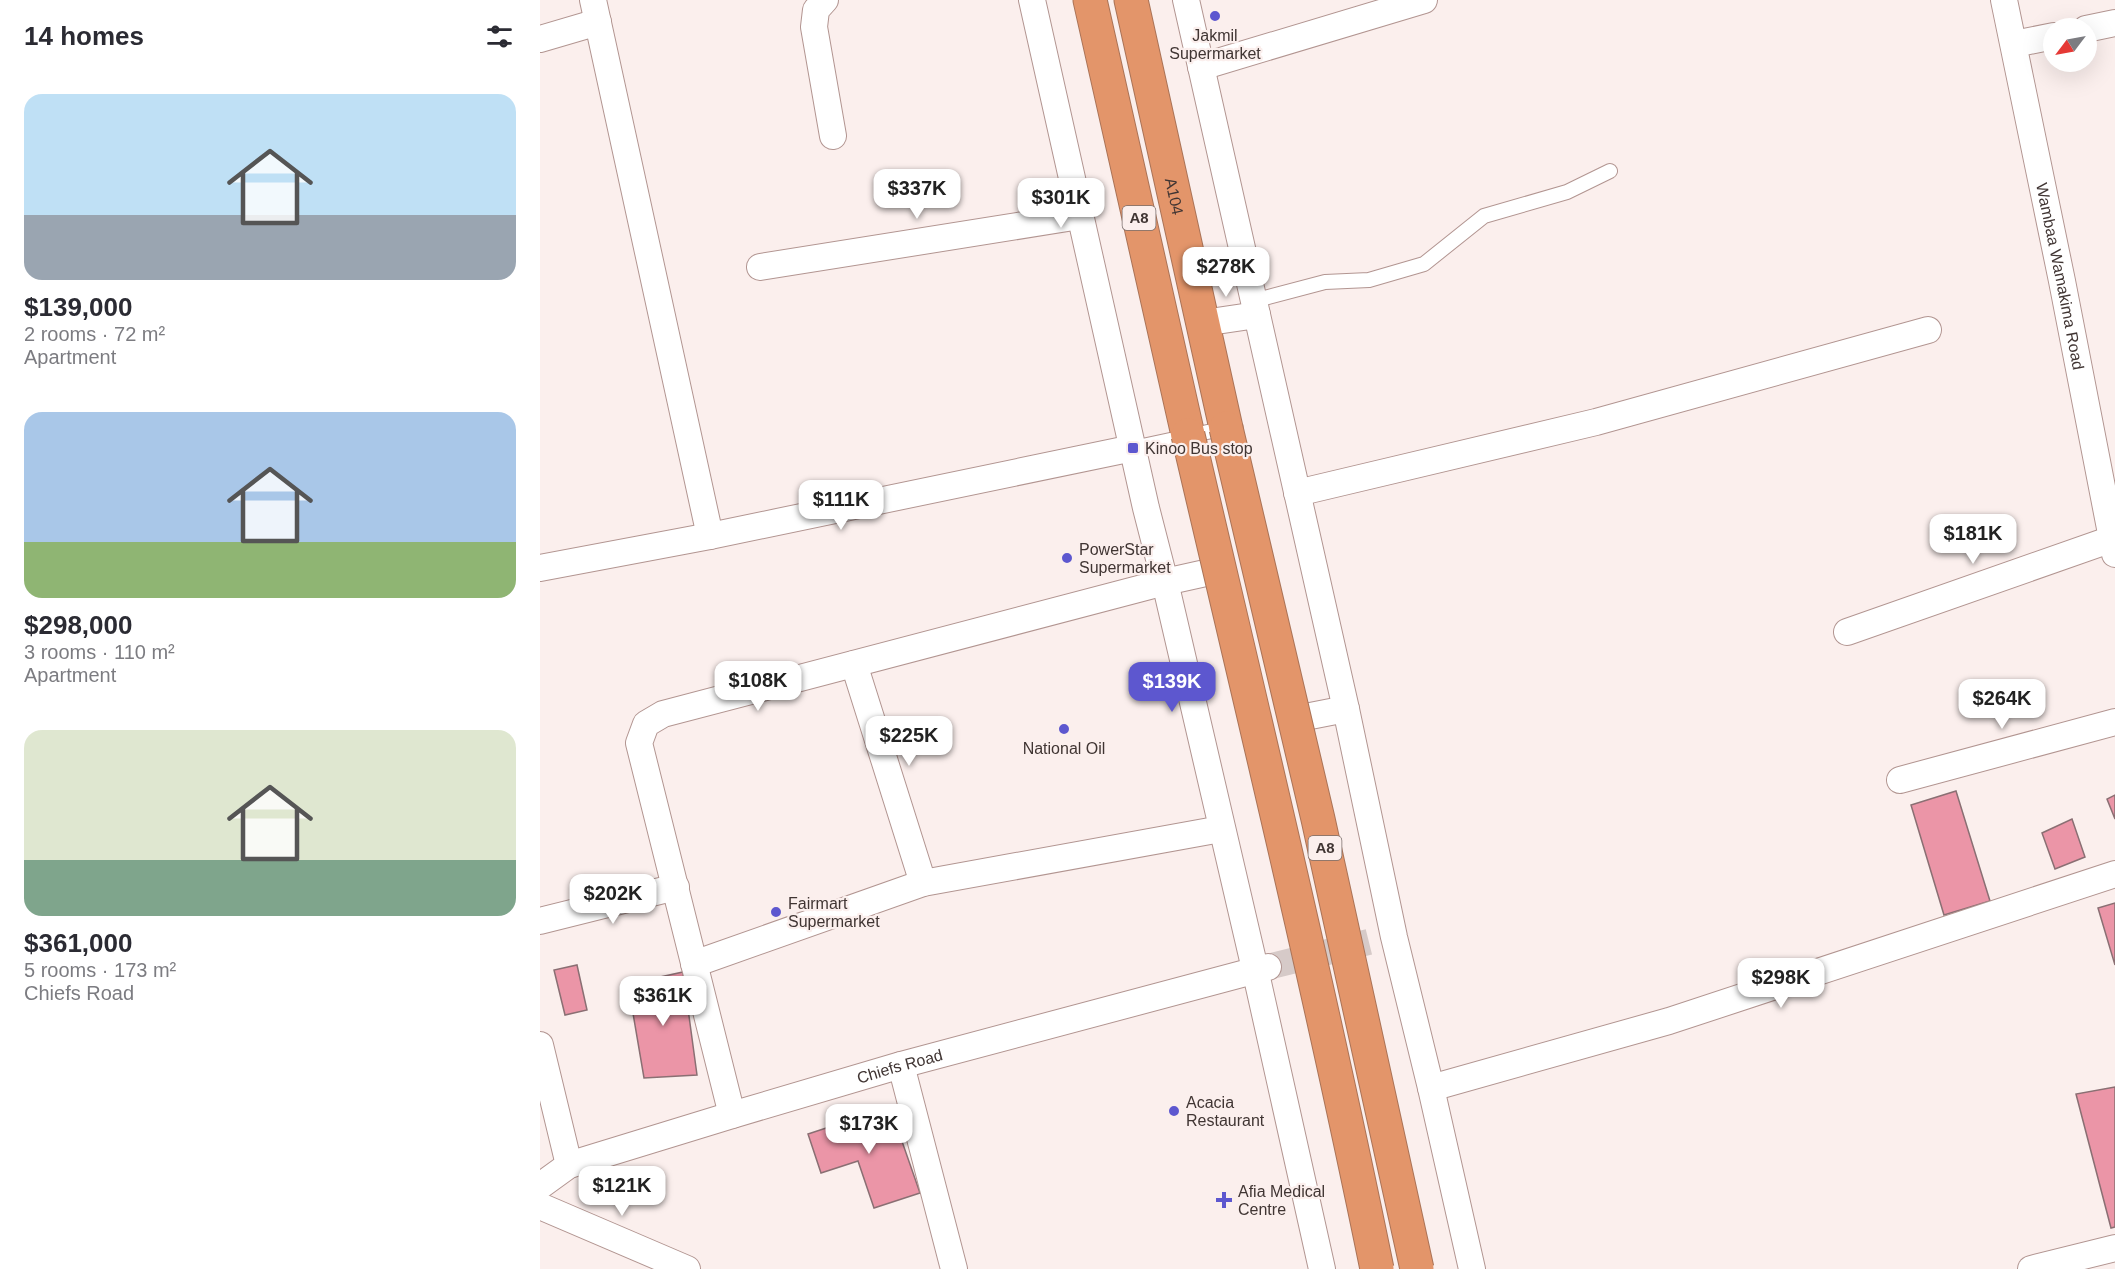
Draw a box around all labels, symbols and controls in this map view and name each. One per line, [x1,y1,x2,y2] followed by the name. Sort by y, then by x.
[1208,9,1222,23] marker: Jakmil Supermarket
[2043,18,2097,72] north arrow
[2043,18,2097,72] map controls
[483,20,516,53] icon: filters
[24,21,144,51] text: 14 homes
[1169,27,1261,62] place label: Jakmil Supermarket
[216,133,324,241] icon: home
[875,169,959,220] pin: $337K
[1162,176,1186,217] street label: A104
[888,177,946,199] text: $337K
[1019,178,1103,229] pin: $301K
[2033,181,2087,371] street label: Wambaa Wamakima Road
[1032,186,1090,208] text: $301K
[1122,206,1156,230] road number: A8
[1184,247,1268,298] pin: $278K
[1197,255,1255,277] text: $278K
[24,292,132,322] text: $139,000
[24,323,165,345] text: 2 rooms · 72 m²
[24,346,116,368] text: Apartment
[1145,440,1253,457] place label: Kinoo Bus stop
[1126,441,1140,455] marker: Kinoo Bus stop
[216,451,324,559] icon: home
[799,480,883,531] pin: $111K
[813,488,869,510] text: $111K
[1931,514,2015,565] pin: $181K
[1944,522,2002,544] text: $181K
[1079,541,1171,576] place label: PowerStar Supermarket
[1060,551,1074,565] marker: PowerStar Supermarket
[24,610,132,640] text: $298,000
[24,641,175,663] text: 3 rooms · 110 m²
[716,661,800,712] pin: $108K
[1130,662,1214,713] pin: $139K
[24,664,116,686] text: Apartment
[729,669,787,691] text: $108K
[1143,670,1201,692] text: $139K
[1960,679,2044,730] pin: $264K
[1973,687,2031,709] text: $264K
[867,716,951,767] pin: $225K
[1057,722,1071,736] marker: National Oil
[880,724,938,746] text: $225K
[1023,740,1105,757] place label: National Oil
[216,769,324,877] icon: home
[1308,836,1342,860] road number: A8
[571,874,655,925] pin: $202K
[584,882,642,904] text: $202K
[788,895,880,930] place label: Fairmart Supermarket
[769,905,783,919] marker: Fairmart Supermarket
[24,928,132,958] text: $361,000
[1739,958,1823,1009] pin: $298K
[24,959,176,981] text: 5 rooms · 173 m²
[1752,966,1810,988] text: $298K
[621,976,705,1027] pin: $361K
[24,982,134,1004] text: Chiefs Road
[634,984,692,1006] text: $361K
[855,1046,944,1087] street label: Chiefs Road
[1186,1094,1265,1129] place label: Acacia Restaurant
[827,1104,911,1155] pin: $173K
[1167,1104,1181,1118] marker: Acacia Restaurant
[840,1112,898,1134] text: $173K
[580,1166,664,1217] pin: $121K
[593,1174,651,1196] text: $121K
[1238,1183,1325,1218] place label: Afia Medical Centre
[1215,1191,1233,1209] marker: Afia Medical Centre

